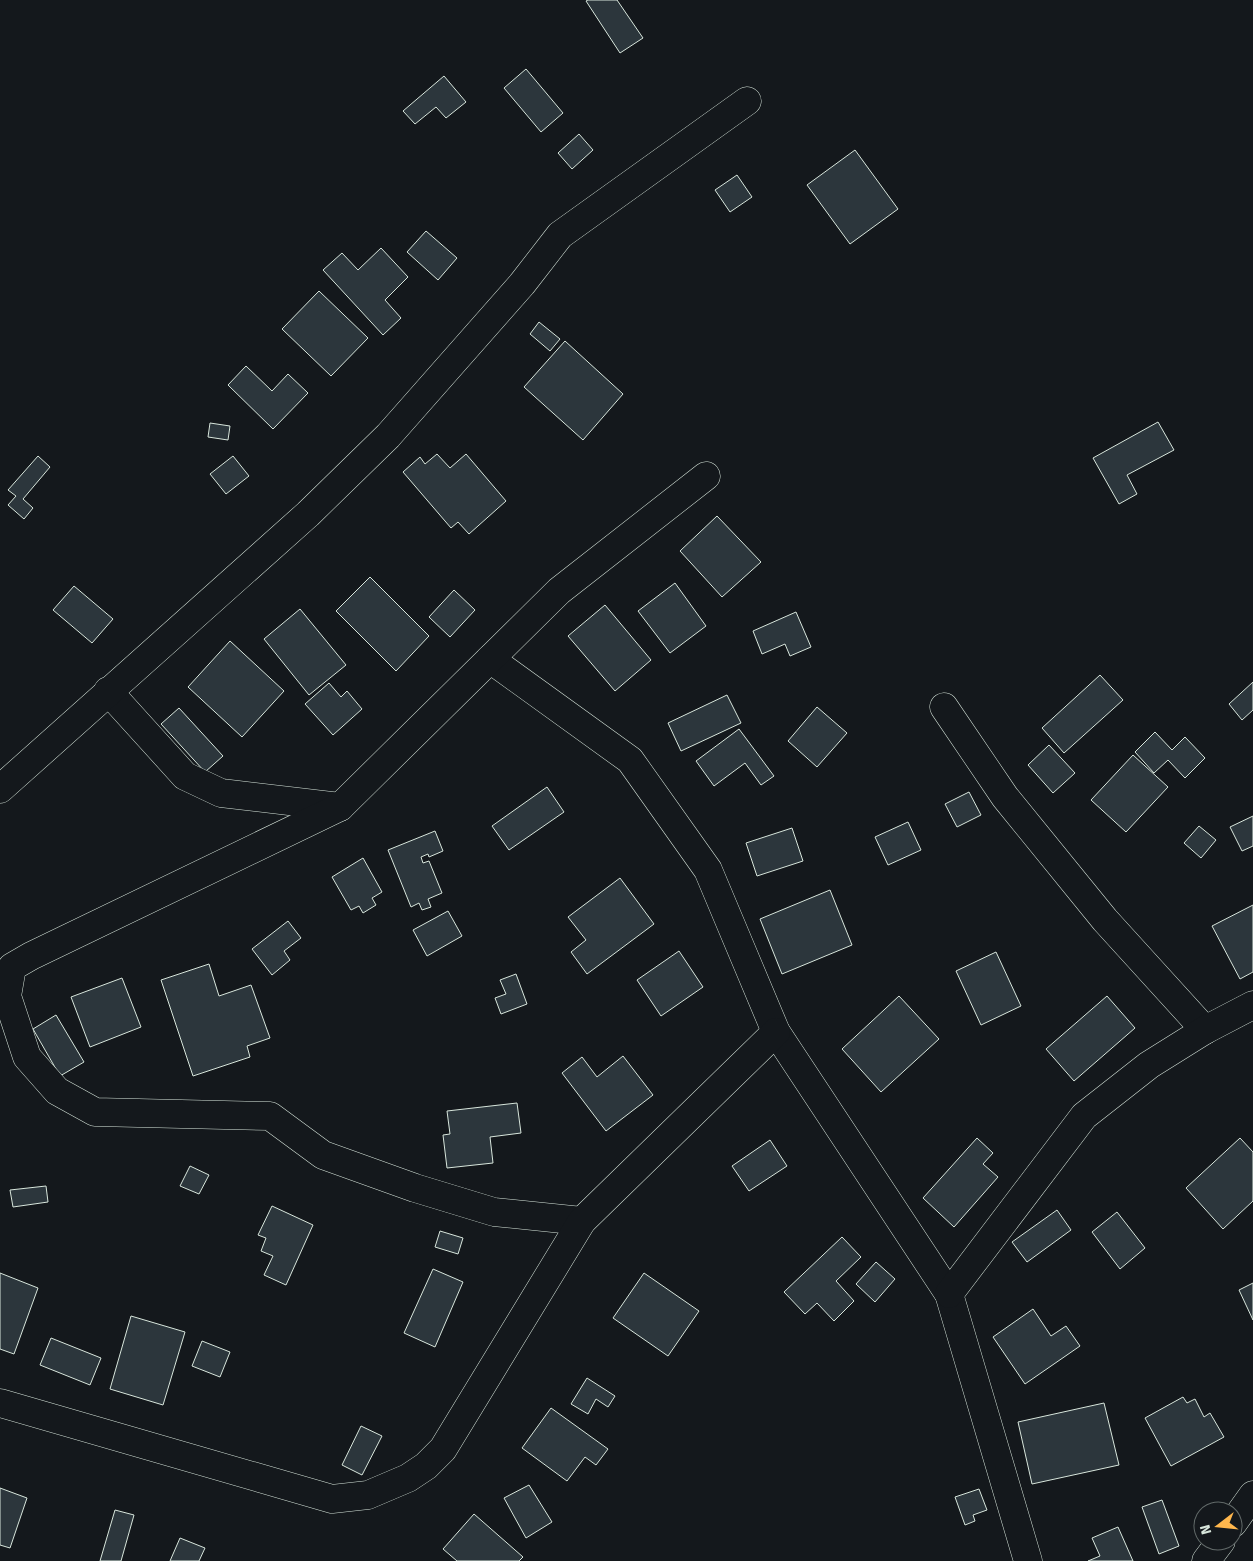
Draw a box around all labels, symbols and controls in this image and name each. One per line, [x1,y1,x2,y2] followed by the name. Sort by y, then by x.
[1193,1501,1243,1551] north arrow
[1197,1523,1215,1536] text: N

